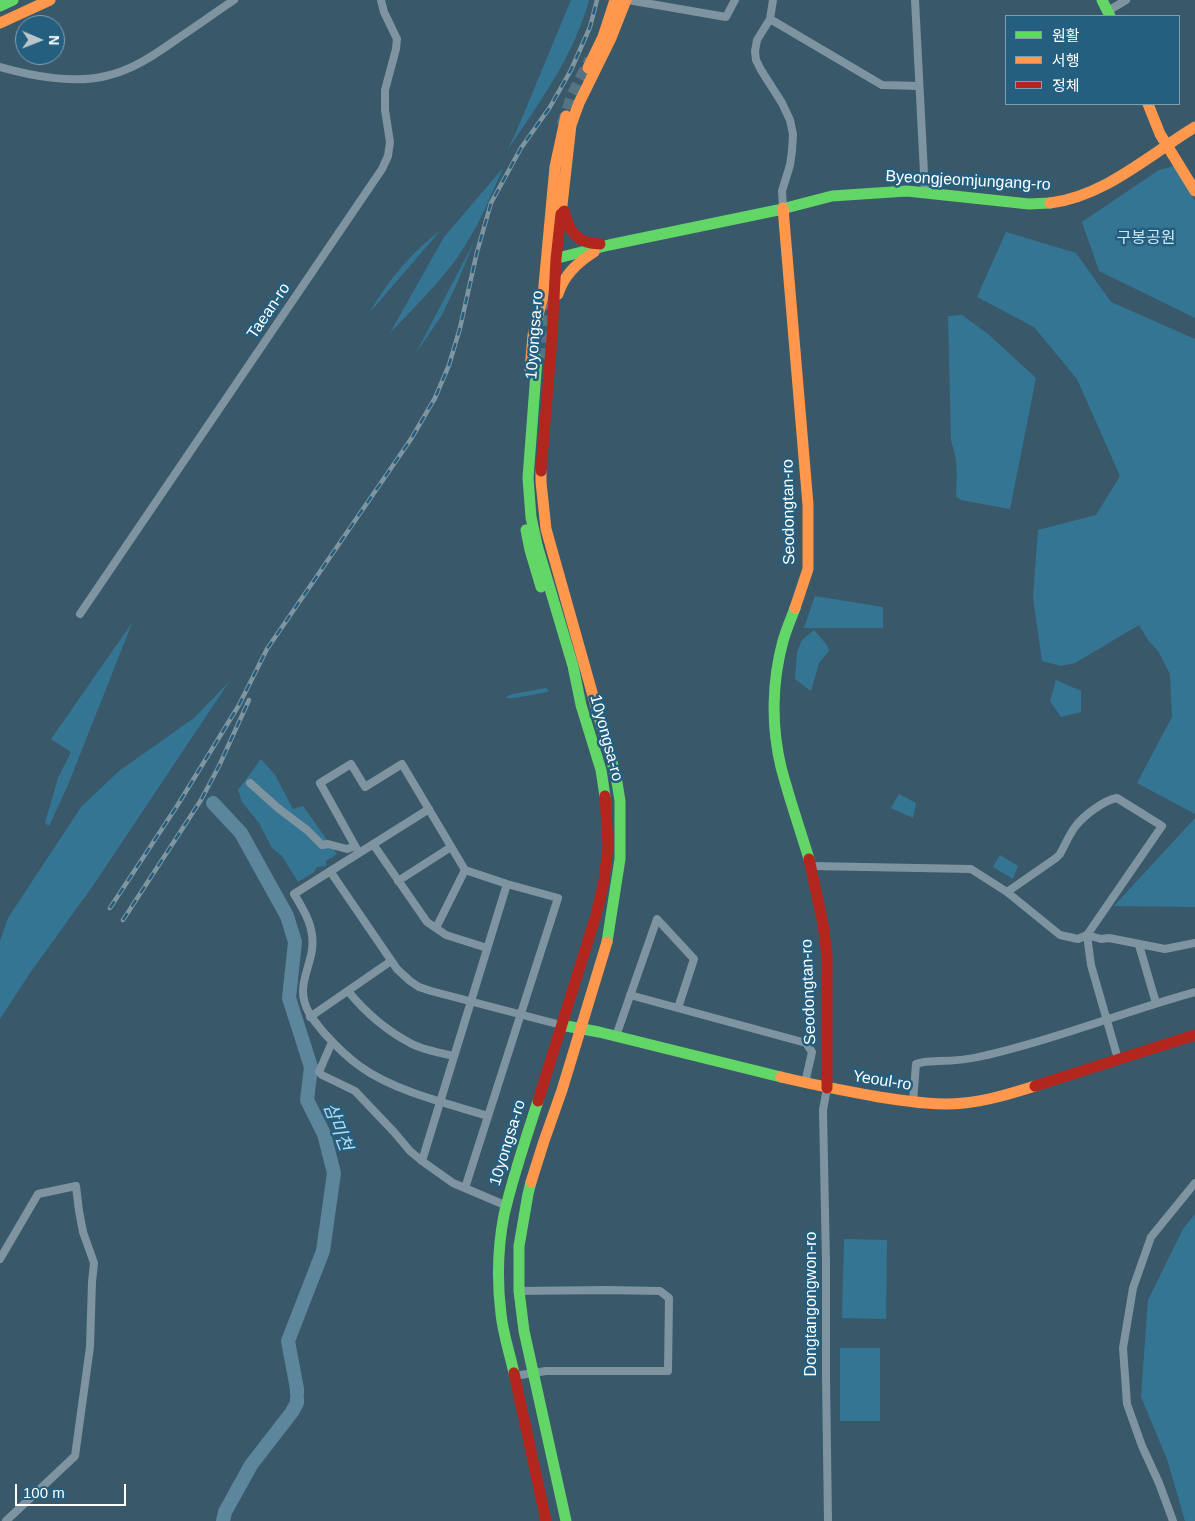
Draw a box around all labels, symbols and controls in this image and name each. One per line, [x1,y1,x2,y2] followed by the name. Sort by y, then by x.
[15,15,65,65] north arrow
[1005,15,1180,105] legend
[1052,27,1080,44] text: 원활
[46,35,62,45] text: N
[1052,52,1080,69] text: 서행
[1052,77,1080,94] text: 정체
[885,167,1051,195] street label: Byeongjeomjungang-ro
[1117,229,1175,249] park label: 구봉공원
[243,279,295,343] street label: Taean-ro
[522,290,548,380] street label: 10yongsa-ro
[778,459,800,565] street label: Seodongtan-ro
[585,693,627,783] street label: 10yongsa-ro
[798,939,820,1045] street label: Seodongtan-ro
[851,1067,913,1095] street label: Yeoul-ro
[486,1098,530,1188] street label: 10yongsa-ro
[318,1100,356,1154] water label: 삼미천
[802,1232,822,1376] street label: Dongtangongwon-ro
[18,1474,129,1506] scale bar
[23,1484,65,1501] text: 100 m

